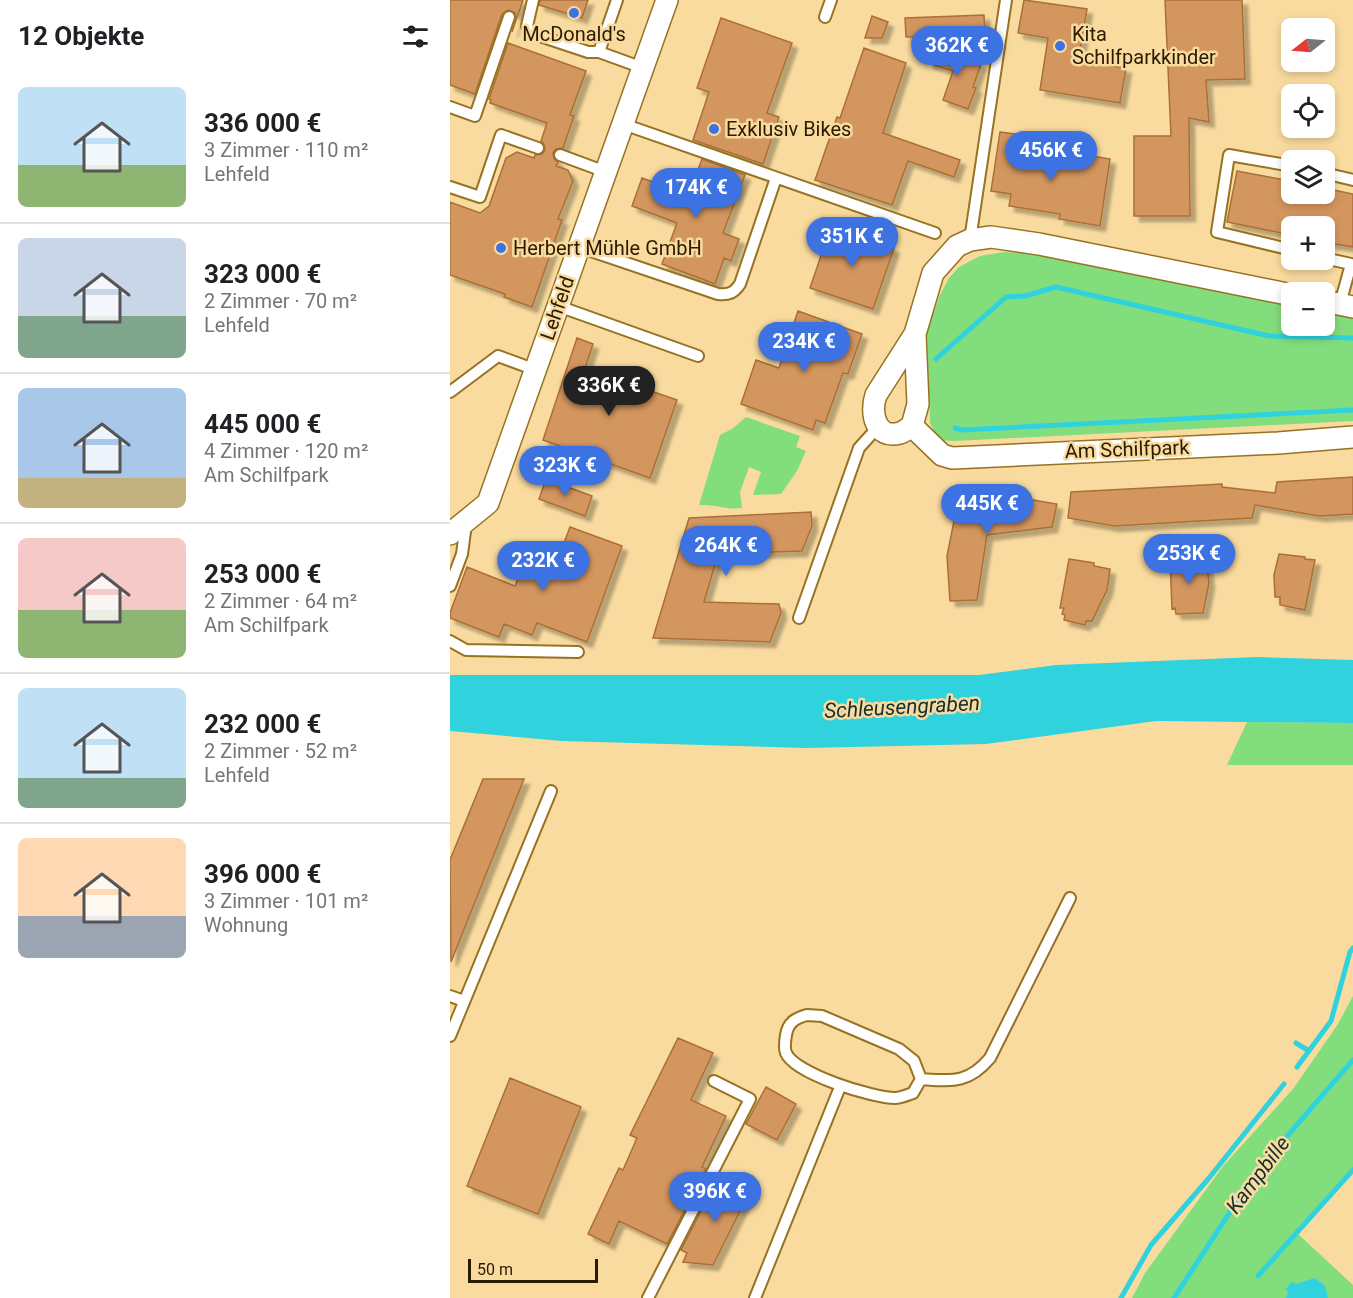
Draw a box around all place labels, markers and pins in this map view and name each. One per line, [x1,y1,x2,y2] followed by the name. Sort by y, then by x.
[567,6,581,20] marker: McDonald's
[522,22,626,46] place label: McDonald's
[1072,22,1216,69] place label: Kita Schilfparkkinder
[908,26,1006,77] pin: 362K €
[1053,39,1067,53] marker: Kita Schilfparkkinder
[726,117,851,141] place label: Exklusiv Bikes
[707,122,721,136] marker: Exklusiv Bikes
[1002,131,1100,182] pin: 456K €
[647,168,745,219] pin: 174K €
[803,217,901,268] pin: 351K €
[513,236,702,260] place label: Herbert Mühle GmbH
[494,241,508,255] marker: Herbert Mühle GmbH
[755,322,853,373] pin: 234K €
[560,366,658,417] pin: 336K €
[516,446,614,497] pin: 323K €
[938,484,1036,535] pin: 445K €
[677,526,775,577] pin: 264K €
[1140,534,1238,585] pin: 253K €
[494,541,592,592] pin: 232K €
[666,1172,764,1223] pin: 396K €

